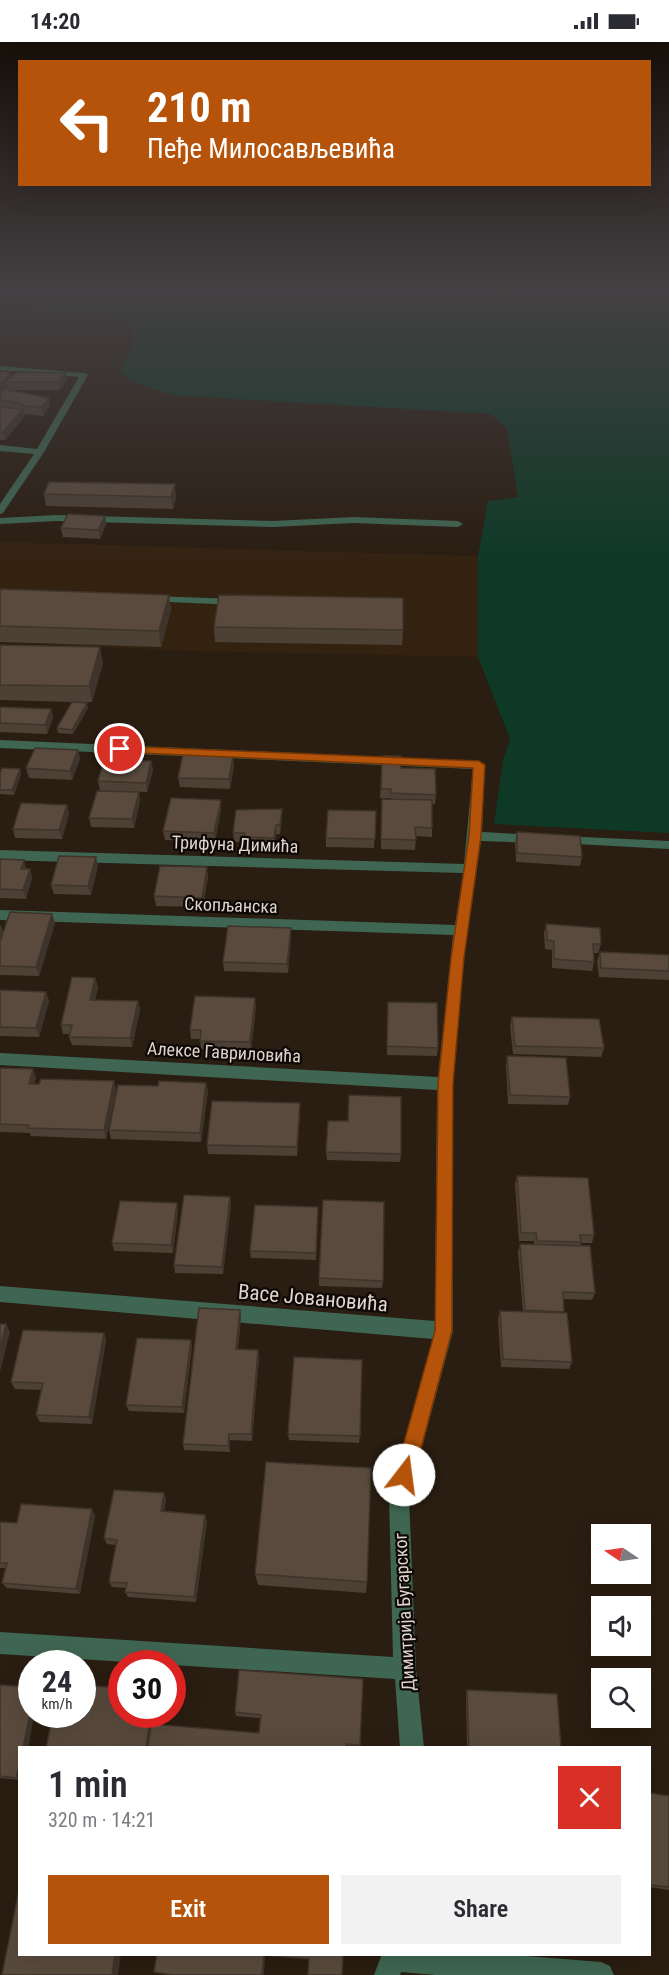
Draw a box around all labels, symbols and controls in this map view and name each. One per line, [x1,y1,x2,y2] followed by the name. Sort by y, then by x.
[30,9,81,34] text: 14:20
[147,83,252,132] text: 210 m
[48,84,126,162] icon: left
[147,133,395,165] text: Пеђе Милосављевића
[94,723,145,774] pin
[103,732,136,765] icon: arrive
[171,831,299,857] street label: Трифуна Димића
[184,893,278,917] street label: Скопљанска
[146,1037,302,1067] street label: Алексе Гавриловића
[237,1279,389,1317] street label: Васе Јовановића
[372,1443,436,1507] position arrow
[591,1524,651,1584] north arrow
[591,1524,651,1728] map controls
[389,1532,419,1692] street label: Димитрија Бугарског
[591,1596,651,1656] button: sound
[108,1650,186,1728] speed limit sign: 30
[42,1664,72,1699] text: 24
[591,1668,651,1728] button: search
[42,1695,72,1713] text: km/h
[48,1764,128,1806] text: 1 min
[558,1766,621,1829] button: close
[48,1808,155,1832] text: 320 m · 14:21
[48,1875,329,1944] button: Exit
[341,1875,621,1944] button: Share

